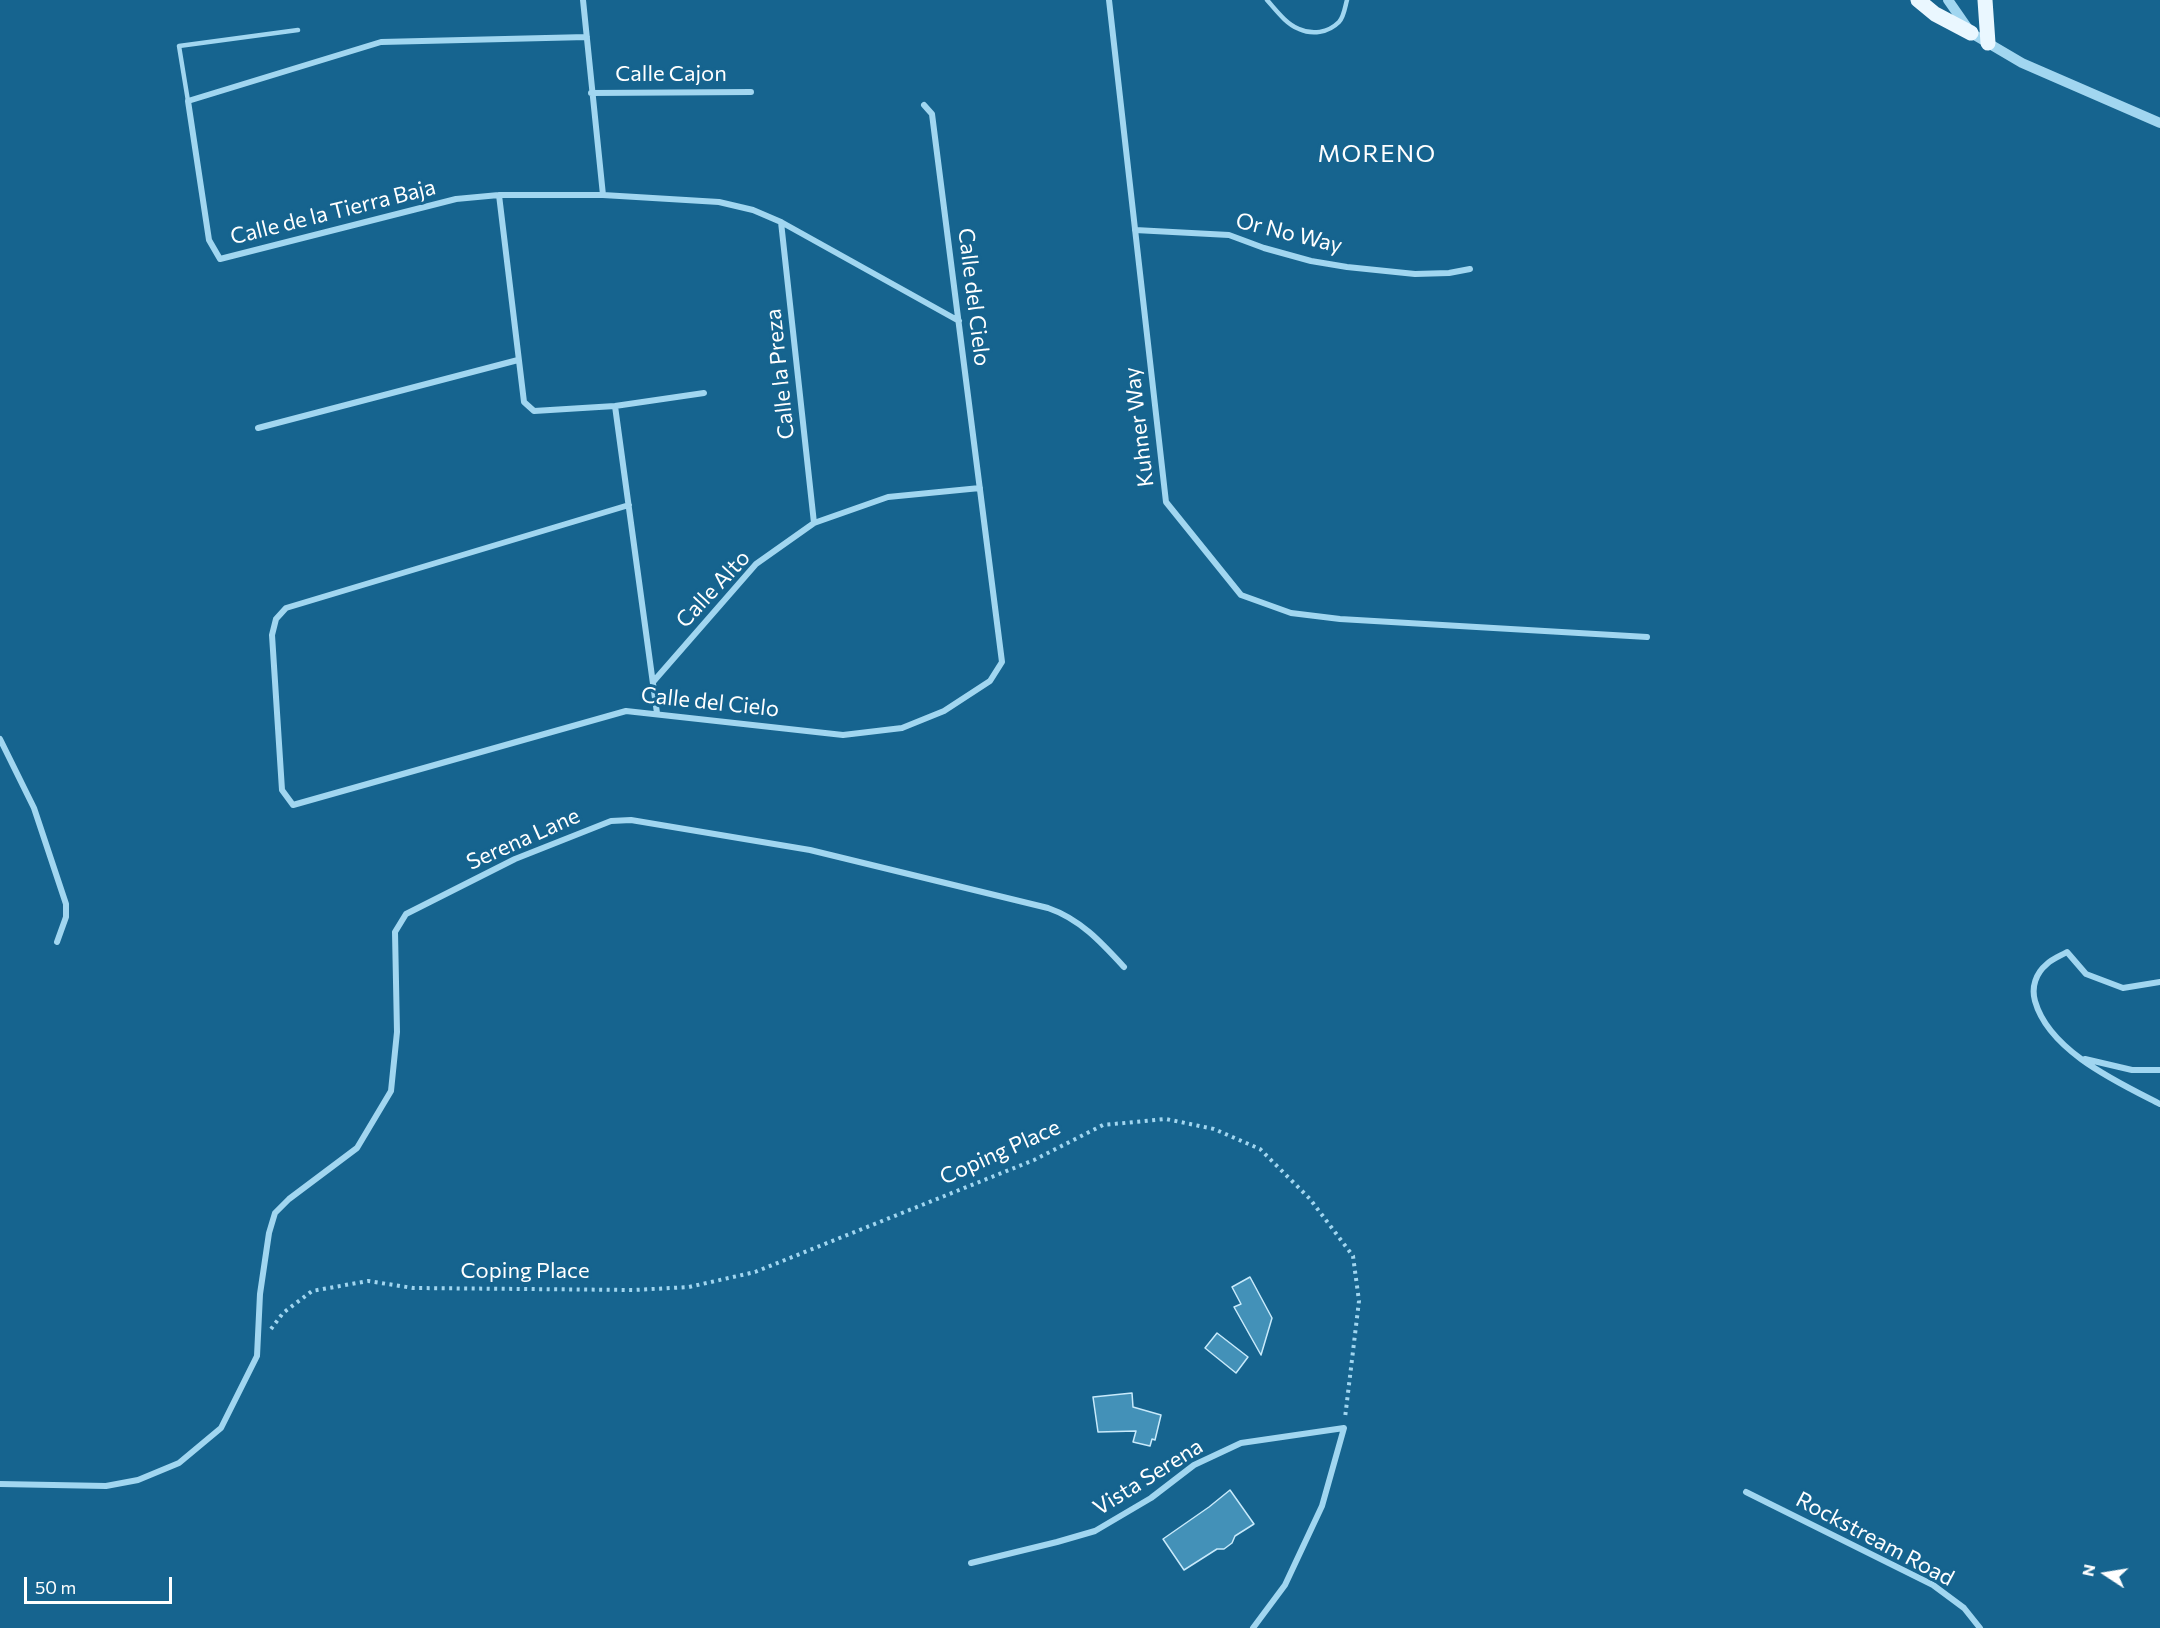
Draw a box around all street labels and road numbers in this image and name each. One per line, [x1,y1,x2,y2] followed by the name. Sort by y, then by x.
[615,61,727,87] street label: Calle Cajon
[228,174,438,250] street label: Calle de la Tierra Baja
[1233,207,1345,259] street label: Or No Way
[952,227,996,367] street label: Calle del Cielo
[760,307,800,441] street label: Calle la Preza
[1119,366,1159,488] street label: Kuhner Way
[670,545,756,633] street label: Calle Alto
[640,682,780,722] street label: Calle del Cielo
[462,802,584,876] street label: Serena Lane
[936,1114,1064,1190] street label: Coping Place
[460,1258,590,1284] street label: Coping Place
[1088,1433,1208,1521] street label: Vista Serena
[1791,1486,1959,1592] street label: Rockstream Road

